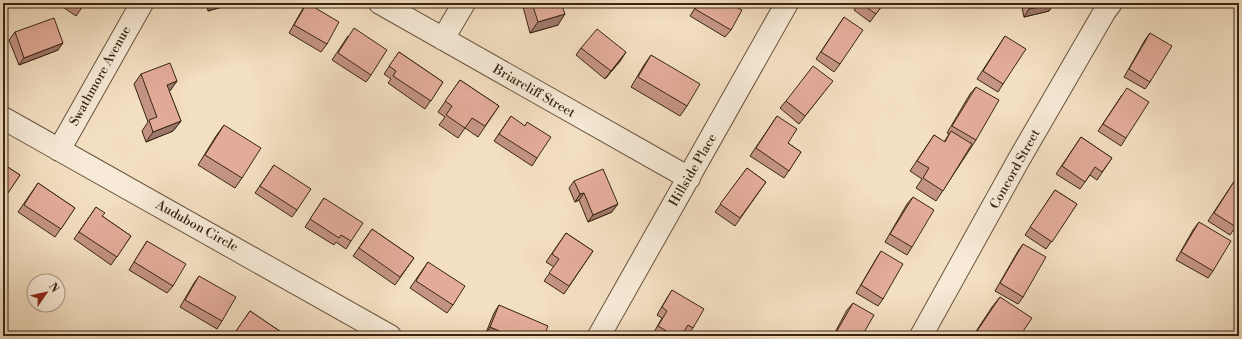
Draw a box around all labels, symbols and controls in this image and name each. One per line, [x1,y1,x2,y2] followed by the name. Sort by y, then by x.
[66,23,134,129] street label: Swathmore Avenue
[489,60,578,121] street label: Briarcliff Street
[986,126,1044,212] street label: Concord Street
[666,130,721,209] street label: Hillside Place
[152,196,241,255] street label: Audubon Circle
[26,273,66,313] north arrow
[45,280,62,296] text: N

